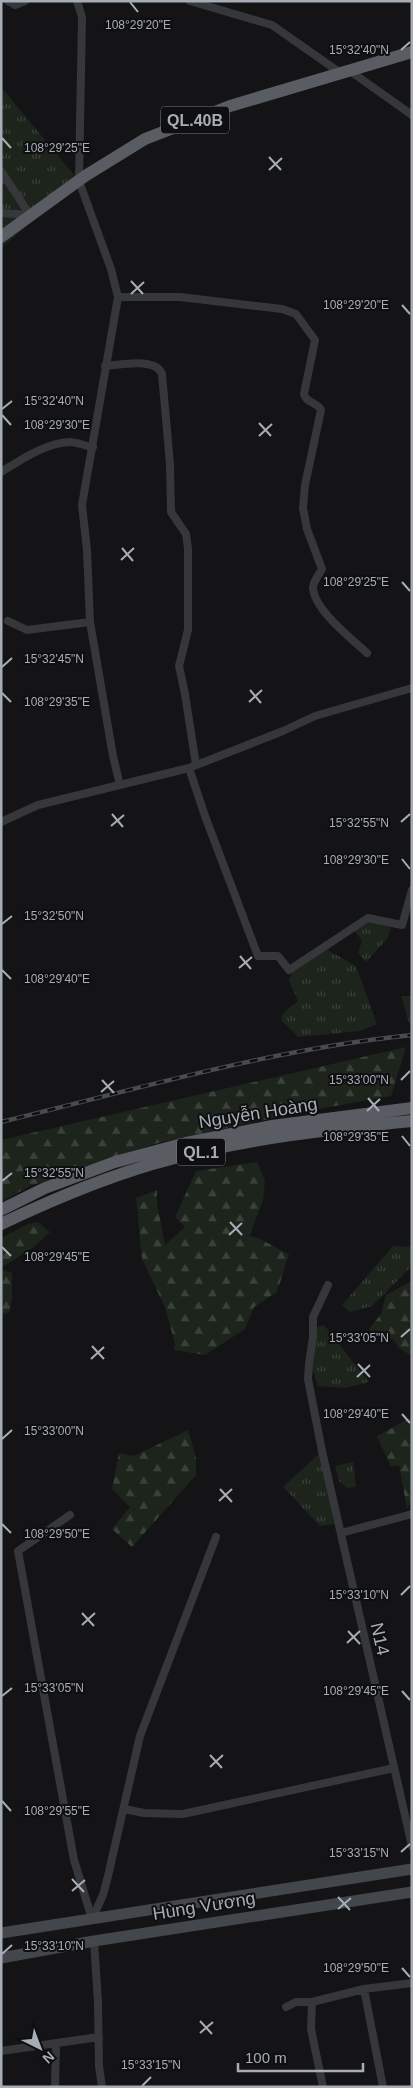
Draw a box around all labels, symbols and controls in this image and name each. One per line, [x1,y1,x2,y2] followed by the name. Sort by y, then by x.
[105,18,171,32] text: 108°29'20"E
[329,43,389,57] text: 15°32'40"N
[161,106,229,134] road number: QL.40B
[24,141,90,155] text: 108°29'25"E
[323,298,389,312] text: 108°29'20"E
[24,394,84,408] text: 15°32'40"N
[24,418,90,432] text: 108°29'30"E
[323,575,389,589] text: 108°29'25"E
[24,652,84,666] text: 15°32'45"N
[24,695,90,709] text: 108°29'35"E
[329,816,389,830] text: 15°32'55"N
[323,853,389,867] text: 108°29'30"E
[24,909,84,923] text: 15°32'50"N
[24,972,90,986] text: 108°29'40"E
[329,1073,389,1087] text: 15°33'00"N
[197,1093,319,1132] street label: Nguyễn Hoàng
[323,1130,389,1144] text: 108°29'35"E
[177,1138,225,1166] road number: QL.1
[24,1166,84,1180] text: 15°32'55"N
[24,1250,90,1264] text: 108°29'45"E
[329,1331,389,1345] text: 15°33'05"N
[323,1407,389,1421] text: 108°29'40"E
[24,1424,84,1438] text: 15°33'00"N
[24,1527,90,1541] text: 108°29'50"E
[329,1588,389,1602] text: 15°33'10"N
[367,1621,393,1657] street label: N14
[24,1681,84,1695] text: 15°33'05"N
[323,1684,389,1698] text: 108°29'45"E
[24,1804,90,1818] text: 108°29'55"E
[329,1846,389,1860] text: 15°33'15"N
[151,1888,257,1924] street label: Hùng Vương
[24,1939,84,1953] text: 15°33'10"N
[323,1961,389,1975] text: 108°29'50"E
[15,2023,65,2073] north arrow
[238,2040,363,2072] scale bar
[40,2048,58,2067] text: N
[245,2049,287,2066] text: 100 m
[121,2058,181,2072] text: 15°33'15"N

